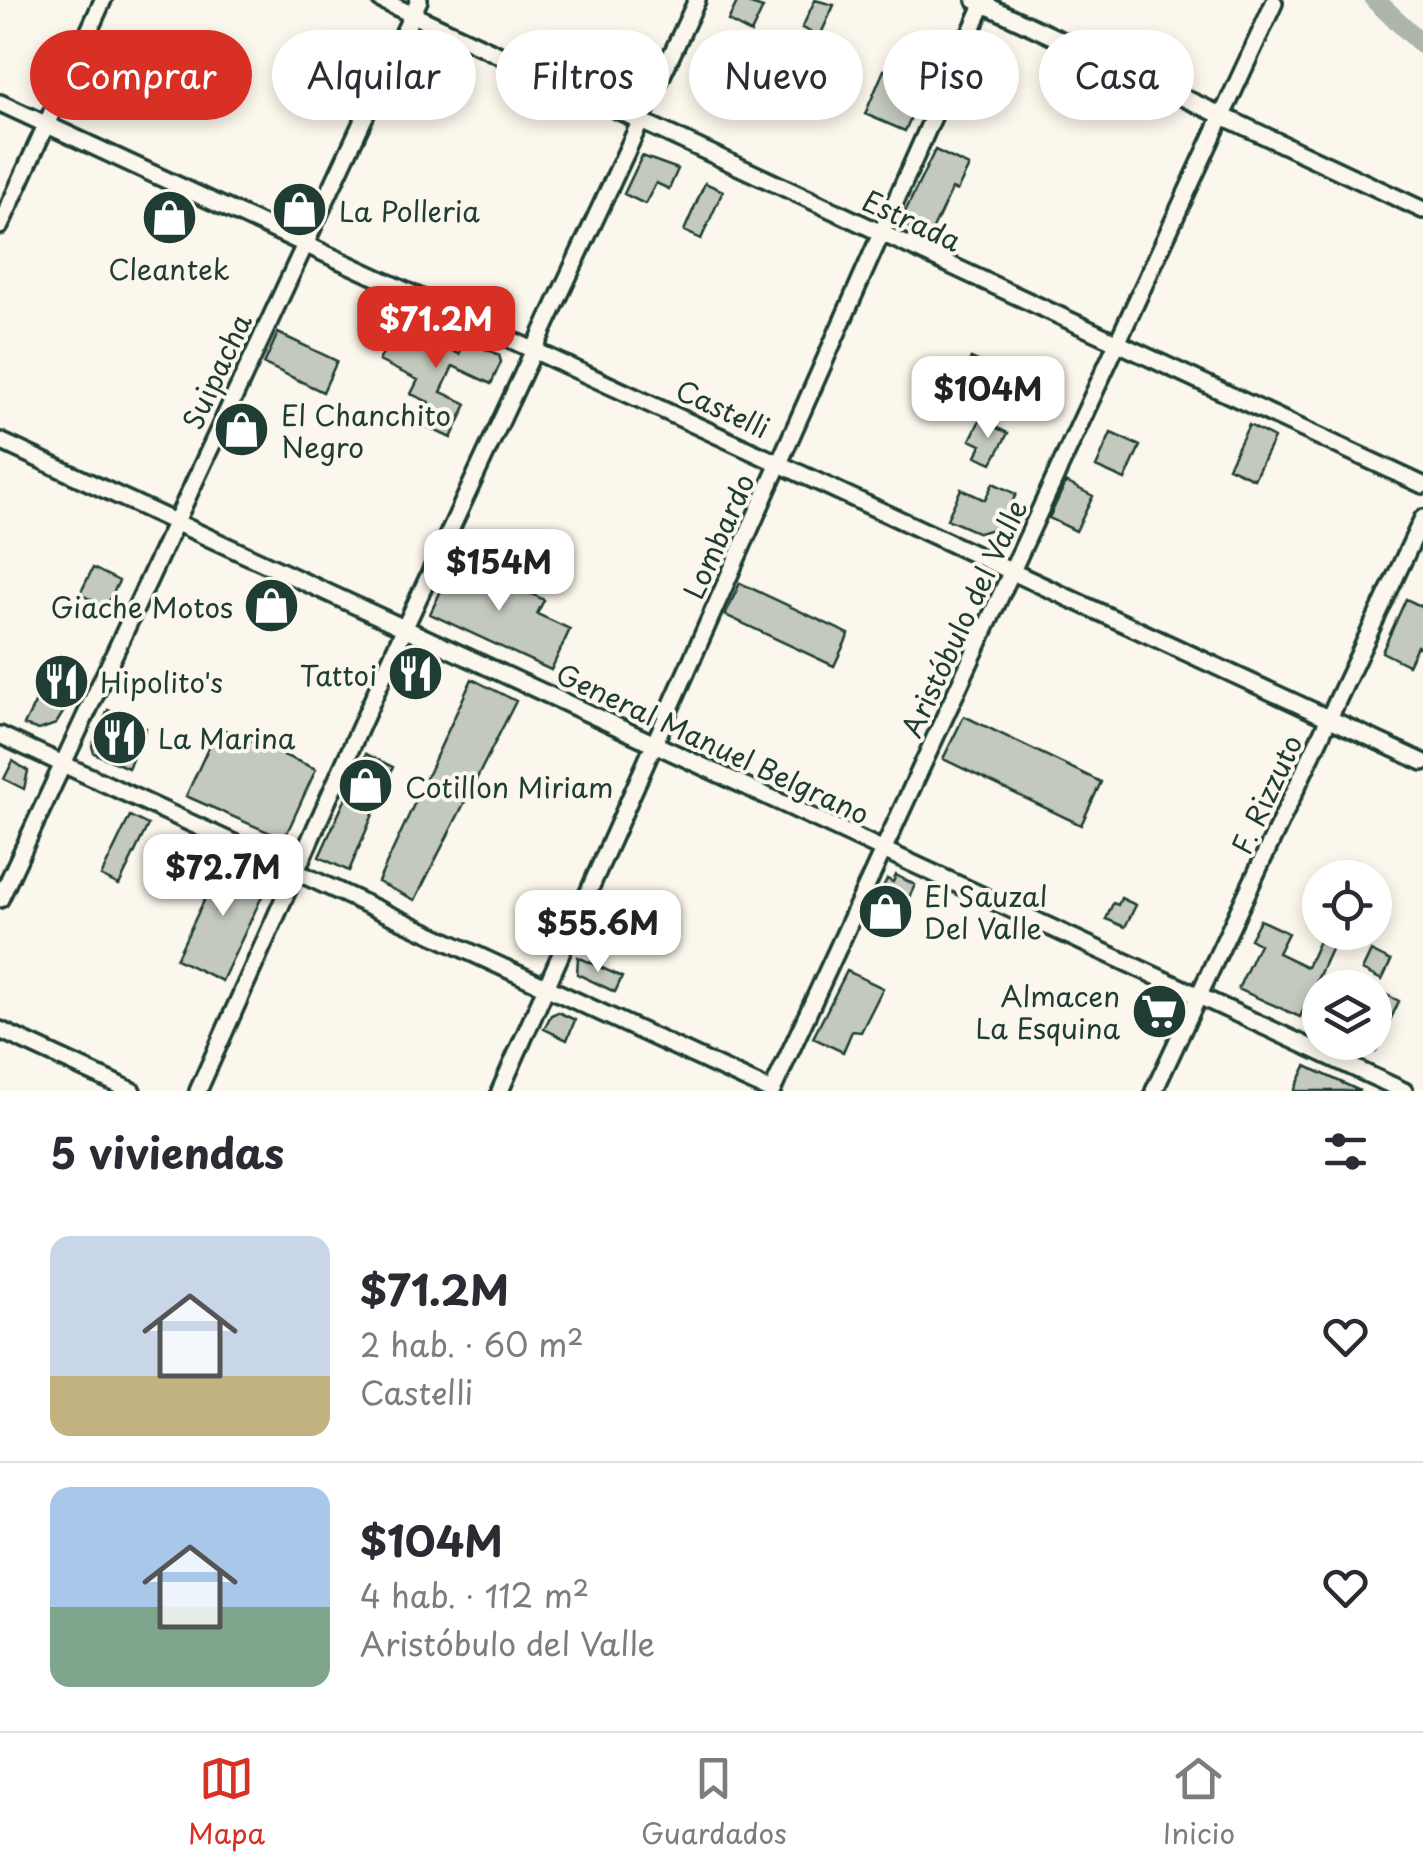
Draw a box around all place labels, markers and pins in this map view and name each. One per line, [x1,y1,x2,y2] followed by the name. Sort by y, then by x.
[270,180,330,240] shop icon: La Polleria
[139,187,199,247] shop icon: Cleantek
[339,189,480,232] place label: La Polleria
[108,247,230,290] place label: Cleantek
[355,286,517,371] pin: $71.2M
[918,356,1058,441] pin: $104M
[281,393,451,468] place label: El Chanchito Negro
[212,400,272,460] shop icon: El Chanchito Negro
[429,529,569,614] pin: $154M
[242,576,302,636] shop icon: Giache Motos
[50,585,233,628] place label: Giache Motos
[386,644,446,704] restaurant icon: Tattoi
[31,651,91,711] restaurant icon: Hipolito's
[300,653,377,696] place label: Tattoi
[100,660,223,703] place label: Hipolito's
[89,707,149,767] restaurant icon: La Marina
[158,716,296,759] place label: La Marina
[336,756,396,816] shop icon: Cotillon Miriam
[405,765,613,808] place label: Cotillon Miriam
[142,834,304,919] pin: $72.7M
[924,874,1047,949] place label: El Sauzal Del Valle
[855,881,915,941] shop icon: El Sauzal Del Valle
[517,890,679,975] pin: $55.6M
[975,974,1120,1049] place label: Almacen La Esquina
[1129,981,1189,1041] supermarket icon: Almacen La Esquina

